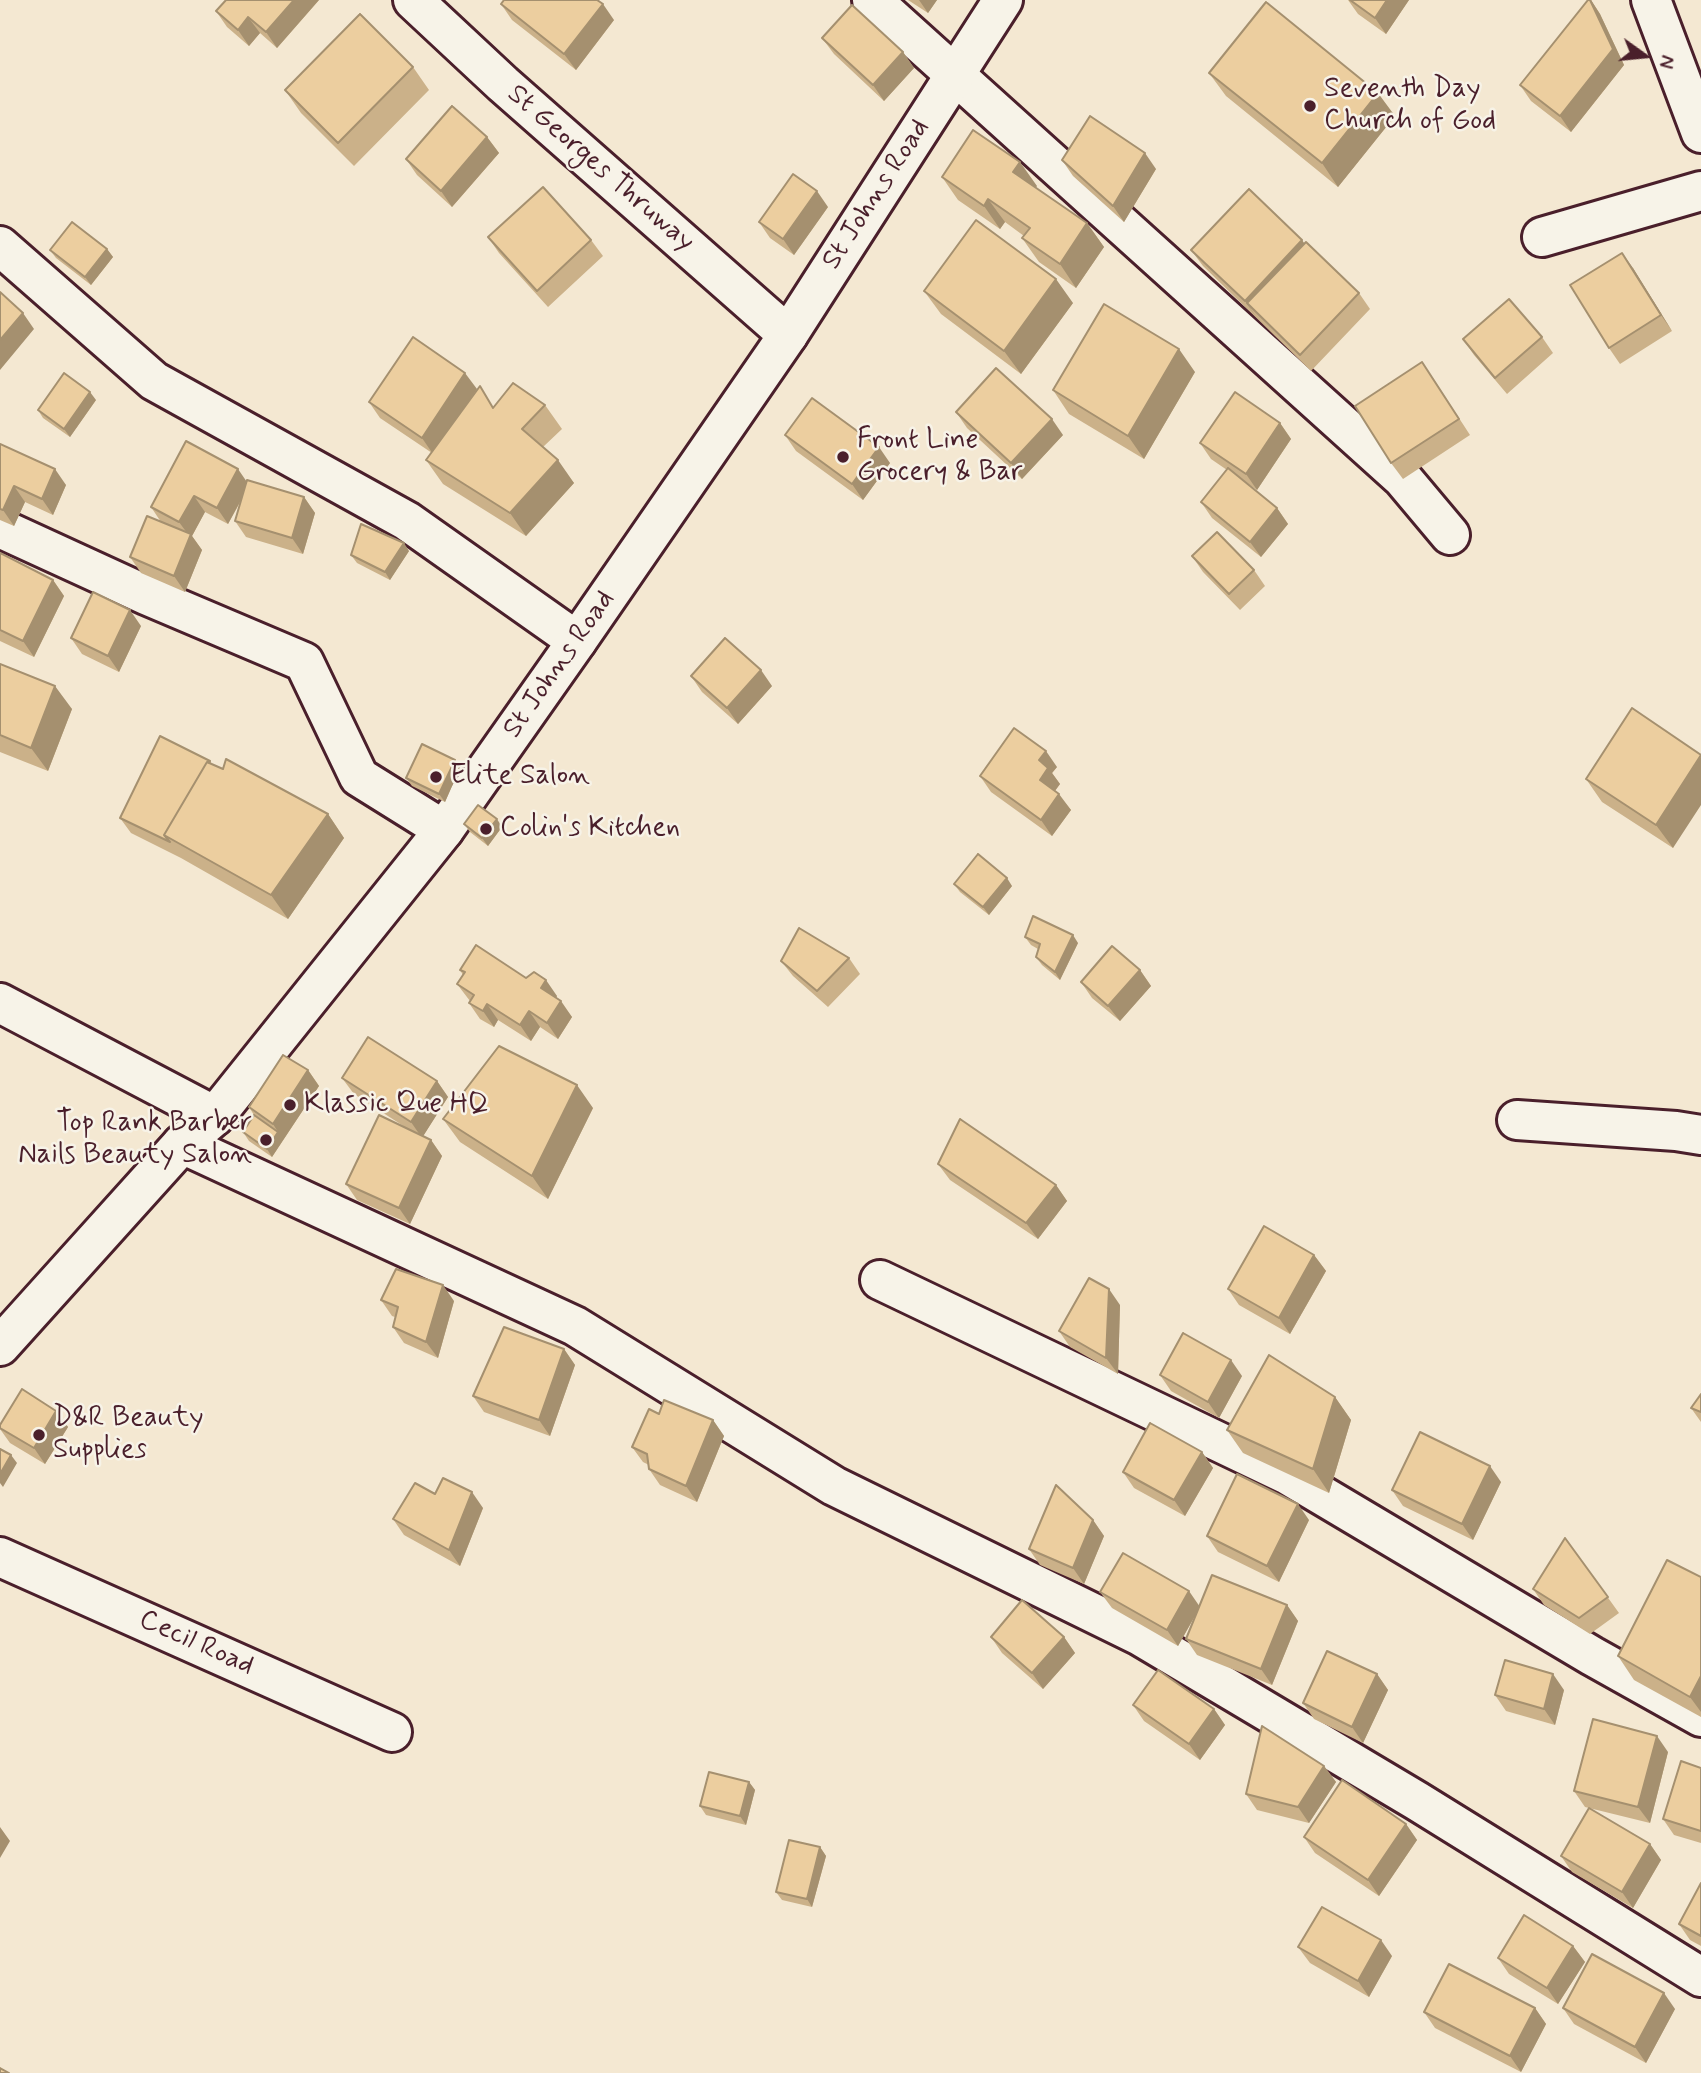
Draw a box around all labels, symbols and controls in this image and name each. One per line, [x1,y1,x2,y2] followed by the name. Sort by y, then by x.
[1610,21,1680,91] north arrow
[1652,52,1679,71] text: N
[1324,73,1496,139] place label: Seventh Day Church of God
[499,78,701,260] street label: St Georges Thruway
[1302,98,1318,114] marker: Seventh Day Church of God
[816,114,938,276] street label: St Johns Road
[857,424,1022,490] place label: Front Line Grocery & Bar
[835,449,851,465] marker: Front Line Grocery & Bar
[497,585,623,745] street label: St Johns Road
[450,760,590,794] place label: Elite Salon
[428,769,444,785] marker: Elite Salon
[500,812,680,846] place label: Colin's Kitchen
[478,821,494,837] marker: Colin's Kitchen
[304,1088,489,1122] place label: Klassic Que HQ
[282,1097,298,1113] marker: Klassic Que HQ
[18,1107,252,1173] place label: Top Rank Barber Nails Beauty Salon
[258,1132,274,1148] marker: Top Rank Barber Nails Beauty Salon
[53,1402,203,1468] place label: D&R Beauty Supplies
[31,1427,47,1443] marker: D&R Beauty Supplies
[133,1604,259,1684] street label: Cecil Road

